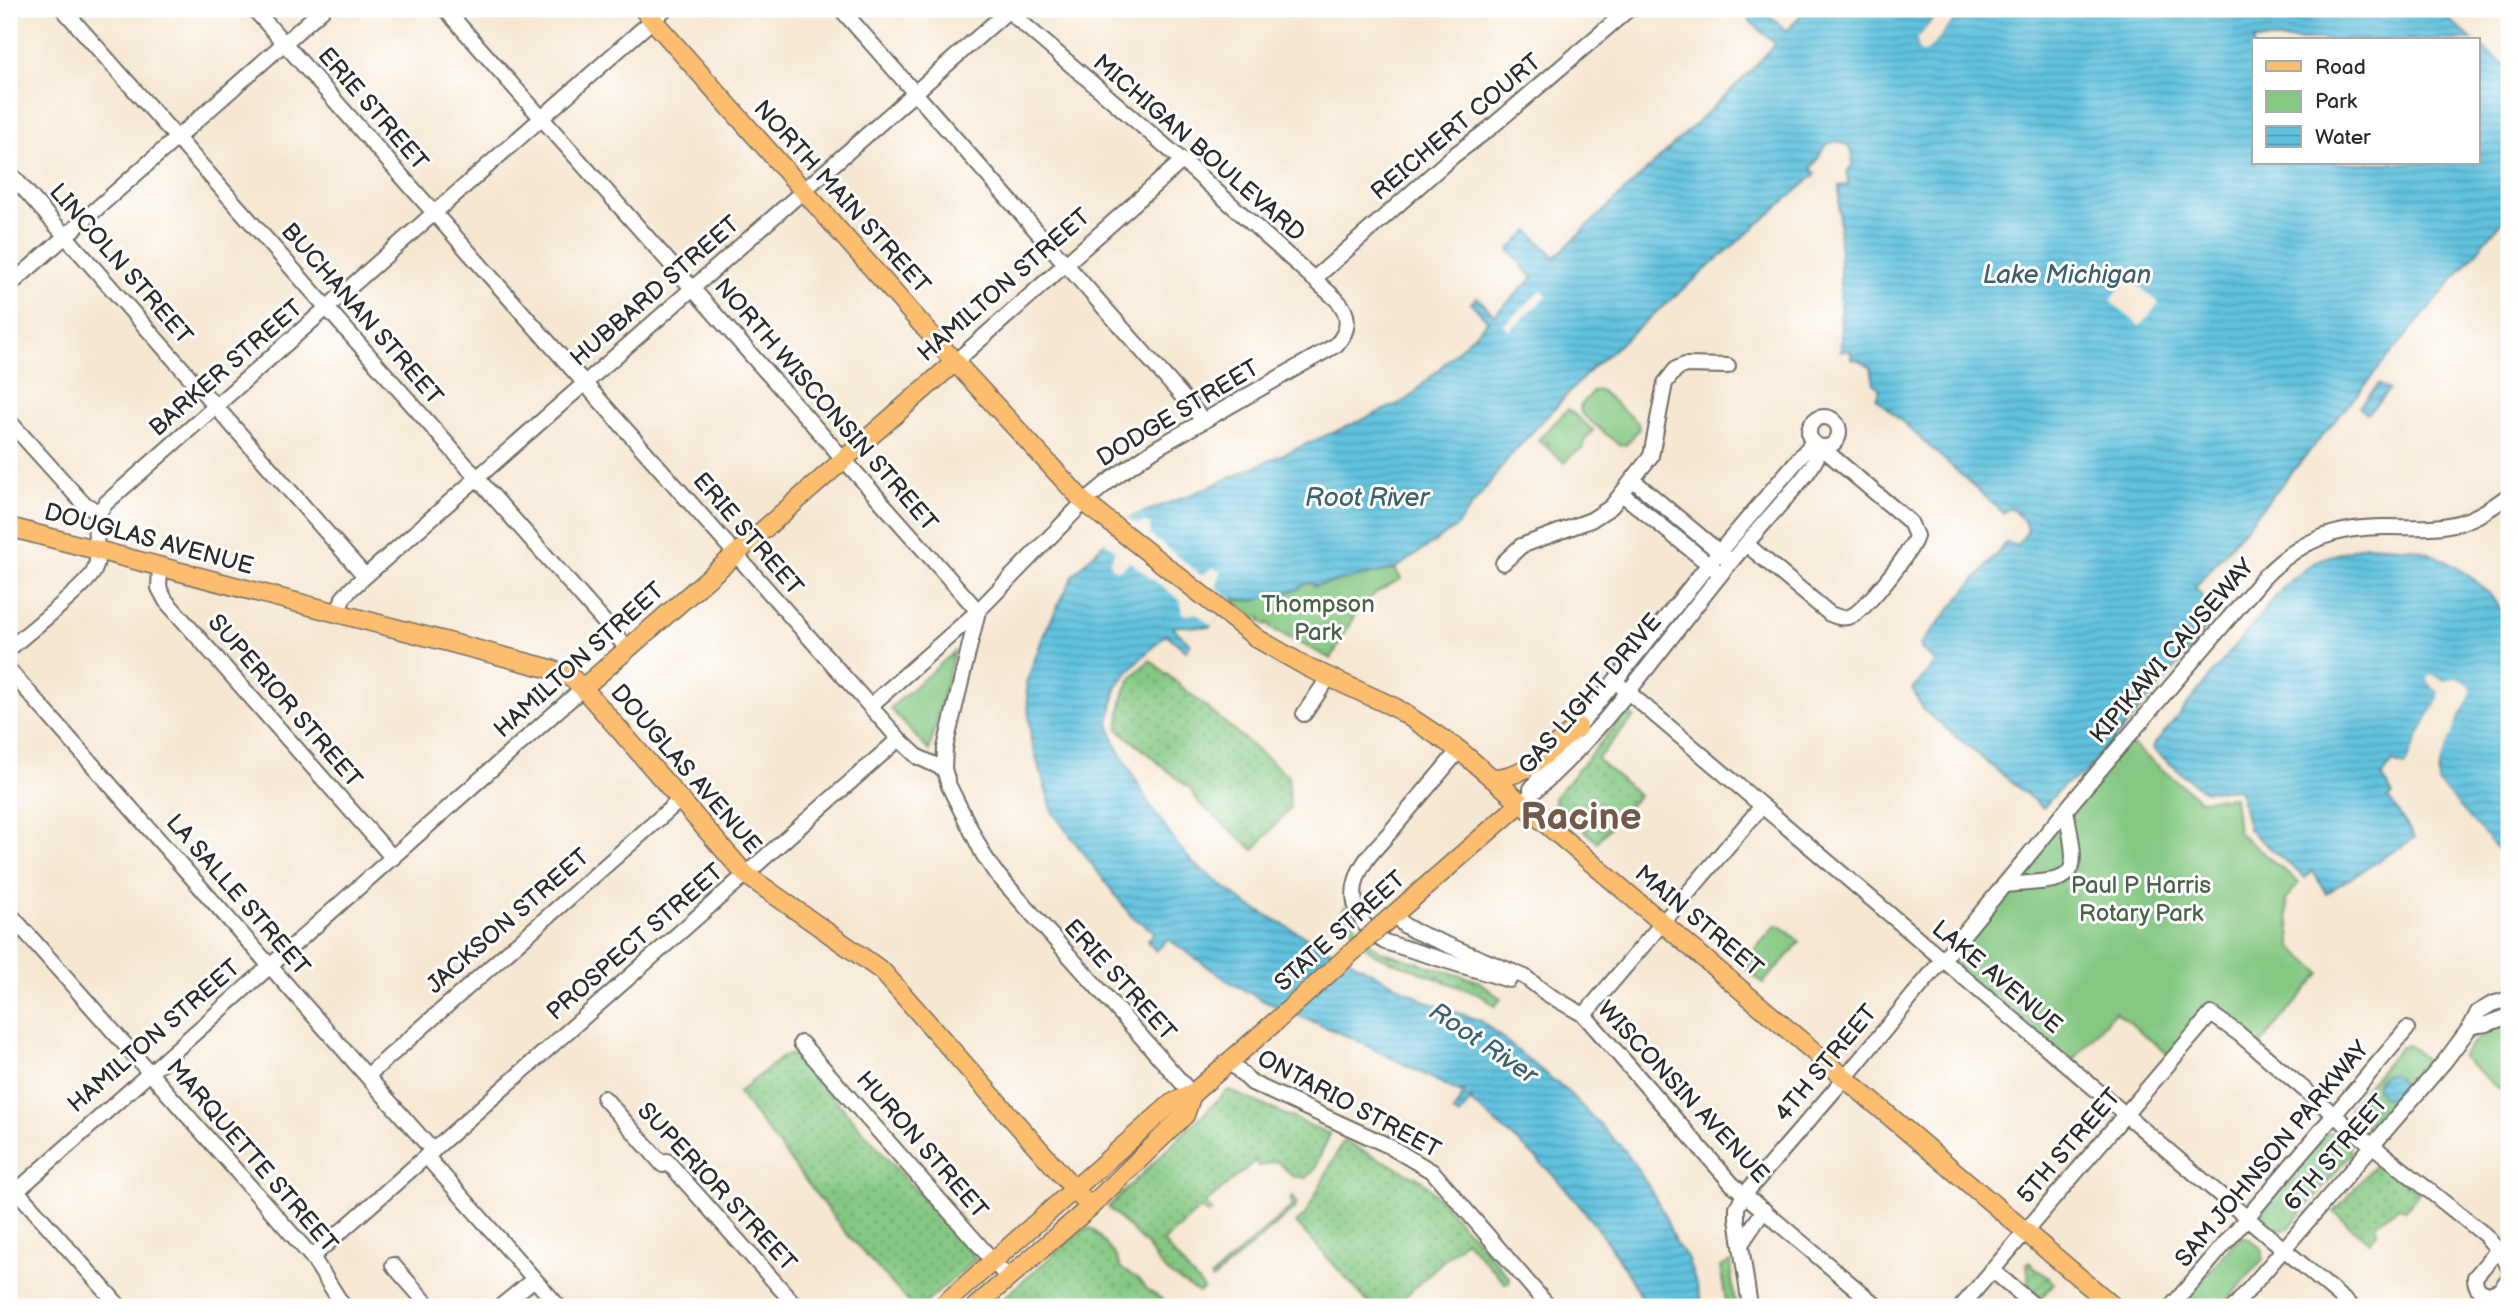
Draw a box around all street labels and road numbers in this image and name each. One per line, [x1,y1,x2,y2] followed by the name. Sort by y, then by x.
[312,41,435,177] street label: ERIE STREET
[1365,47,1547,207] street label: REICHERT COURT
[1087,48,1311,248] street label: MICHIGAN BOULEVARD
[747,94,937,300] street label: NORTH MAIN STREET
[43,177,199,351] street label: LINCOLN STREET
[912,202,1097,368] street label: HAMILTON STREET
[564,209,746,372] street label: HUBBARD STREET
[275,217,449,411] street label: BUCHANAN STREET
[708,273,944,538] street label: NORTH WISCONSIN STREET
[143,293,309,443] street label: BARKER STREET
[1092,353,1265,473] street label: DODGE STREET
[687,466,810,602] street label: ERIE STREET
[41,497,257,581] street label: DOUGLAS AVENUE
[2084,552,2261,749] street label: KIPIKAWI CAUSEWAY
[488,576,670,744] street label: HAMILTON STREET
[202,608,369,794] street label: SUPERIOR STREET
[1512,608,1668,780] street label: GAS LIGHT DRIVE
[604,678,768,860] street label: DOUGLAS AVENUE
[160,808,316,982] street label: LA SALLE STREET
[421,842,596,1000] street label: JACKSON STREET
[541,857,730,1027] street label: PROSPECT STREET
[1629,859,1769,983] street label: MAIN STREET
[1269,864,1412,997] street label: STATE STREET
[1058,913,1183,1047] street label: ERIE STREET
[1926,914,2068,1040] street label: LAKE AVENUE
[62,953,247,1119] street label: HAMILTON STREET
[1591,995,1775,1189] street label: WISCONSIN AVENUE
[1769,998,1884,1128] street label: 4TH STREET
[2169,1034,2376,1273] street label: SAM JOHNSON PARKWAY
[1252,1043,1446,1165] street label: ONTARIO STREET
[160,1053,344,1259] street label: MARQUETTE STREET
[850,1065,994,1225] street label: HURON STREET
[2011,1082,2127,1210] street label: 5TH STREET
[2278,1089,2395,1217] street label: 6TH STREET
[631,1096,803,1278] street label: SUPERIOR STREET

